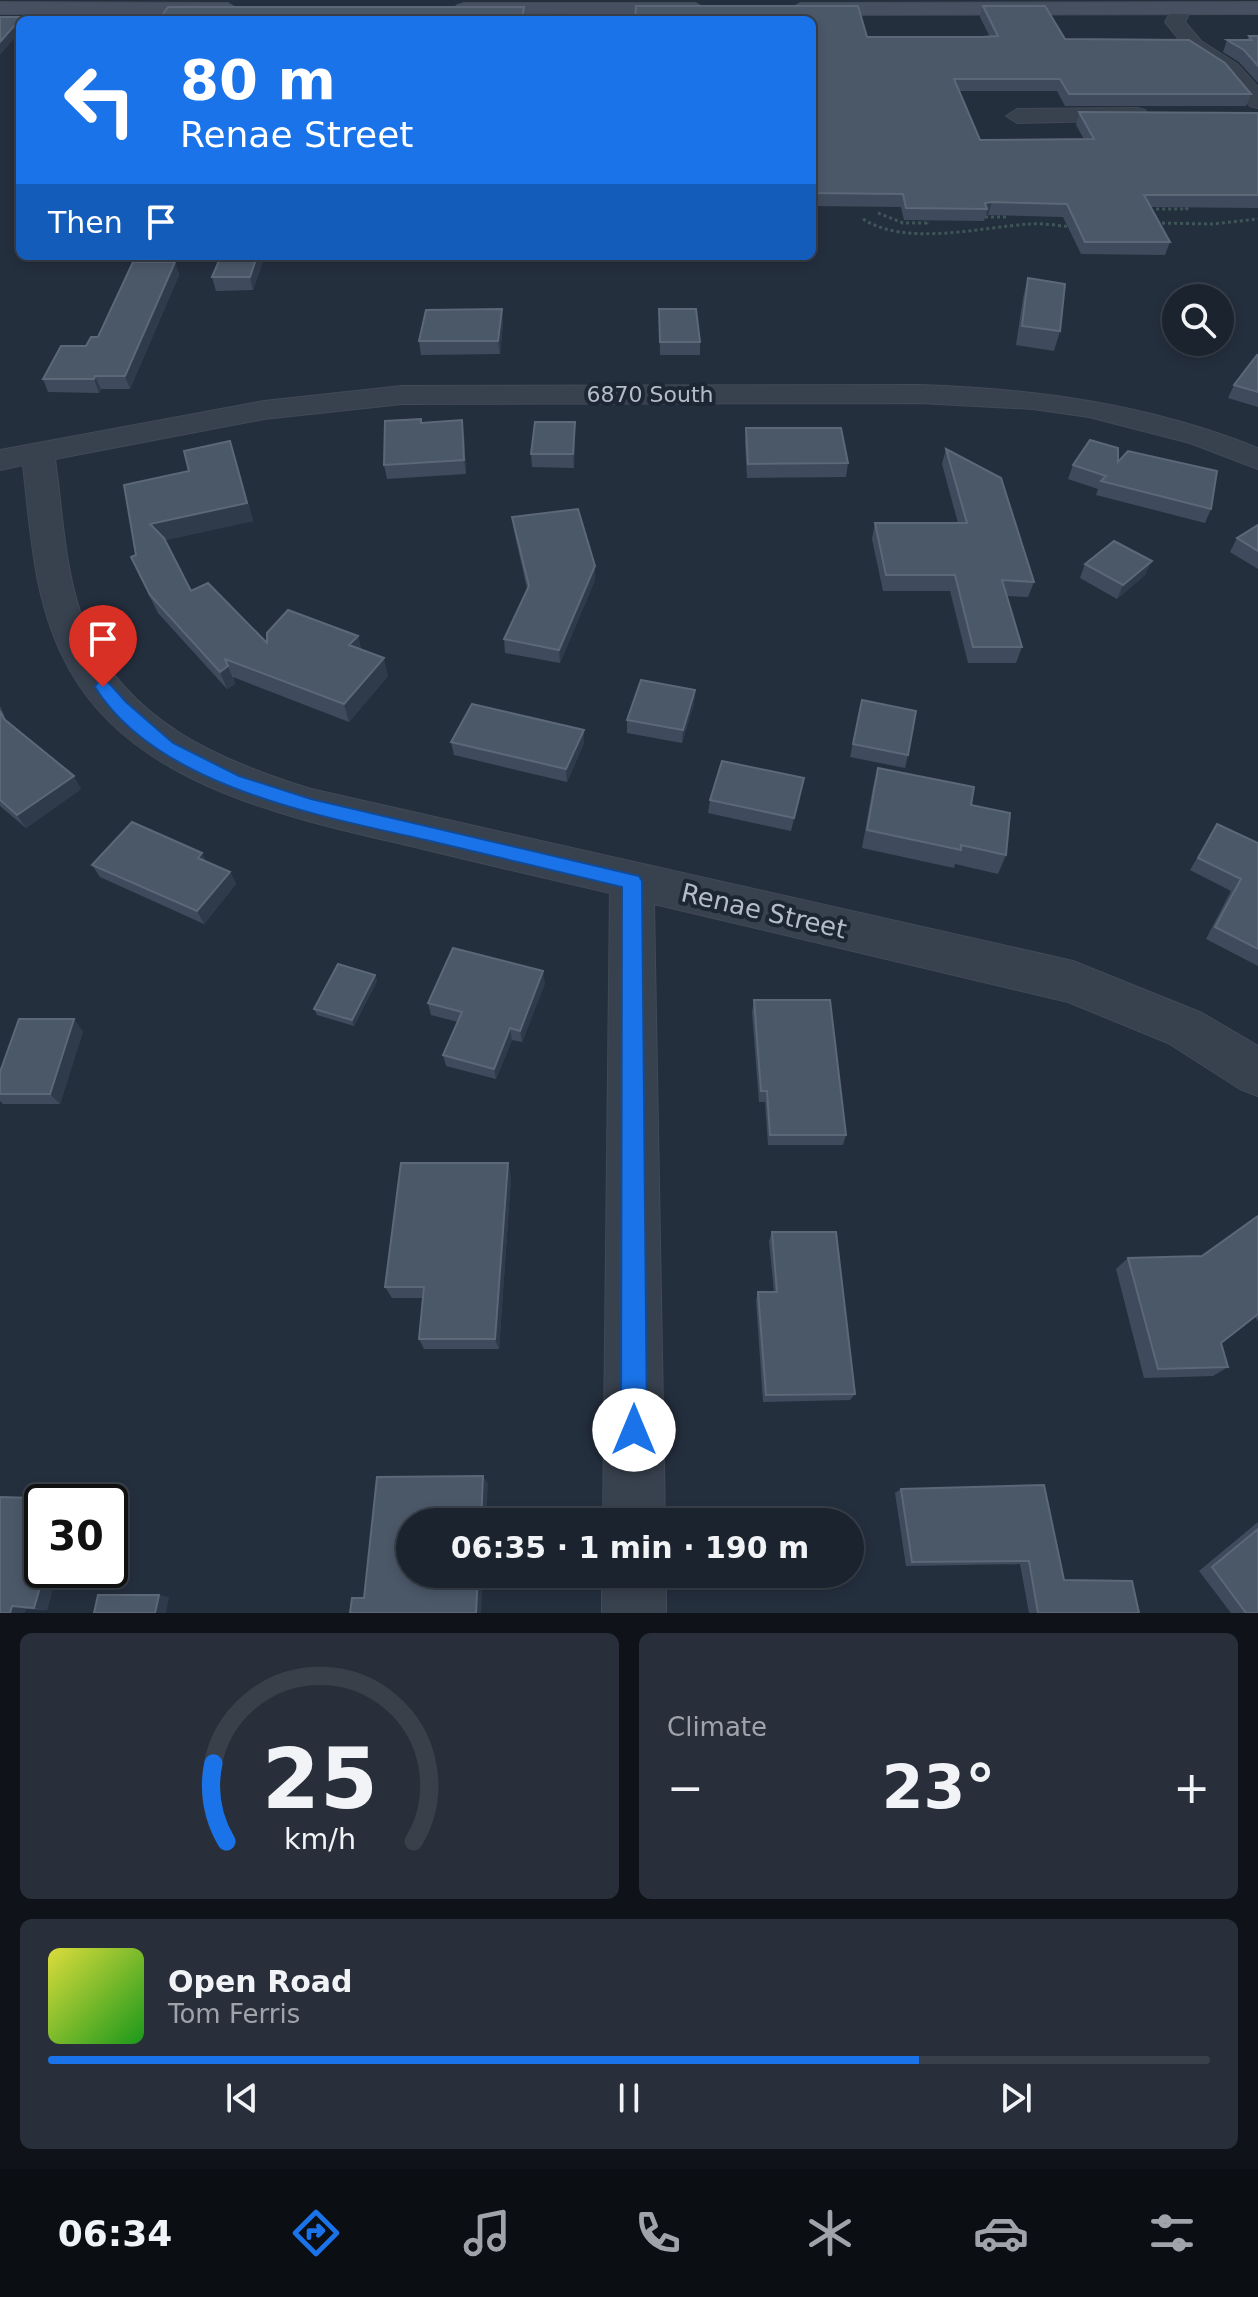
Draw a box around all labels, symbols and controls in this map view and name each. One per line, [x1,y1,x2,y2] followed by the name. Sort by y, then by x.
[180,47,336,112] text: 80 m
[48,48,152,152] icon: left
[180,114,413,155] text: Renae Street
[139,200,183,244] icon: arrive
[48,205,123,240] text: Then
[1162,284,1234,356] map controls
[1162,284,1234,356] button: search
[587,382,713,407] street label: 6870 South
[69,605,137,687] pin
[81,617,125,661] icon: arrive
[678,877,850,945] street label: Renae Street
[592,1388,676,1472] position arrow
[24,1484,128,1588] speed limit sign: 30
[451,1530,809,1565] text: 06:35 · 1 min · 190 m
[667,1712,767,1742] text: Climate
[262,1731,377,1828] text: 25
[882,1752,995,1822] text: 23°
[667,1762,704,1813] text: −
[1173,1762,1210,1813] text: +
[283,1822,356,1856] text: km/h
[168,1964,353,1999] text: Open Road
[168,1999,300,2029] text: Tom Ferris
[220,2076,264,2120] icon: previous
[607,2076,651,2120] icon: pause
[994,2076,1038,2120] icon: next
[288,2205,344,2261] icon: directions
[459,2205,515,2261] icon: music
[630,2205,686,2261] icon: phone
[802,2205,858,2261] icon: climate
[973,2205,1029,2261] icon: car
[1144,2205,1200,2261] icon: filters
[58,2213,172,2254] text: 06:34

